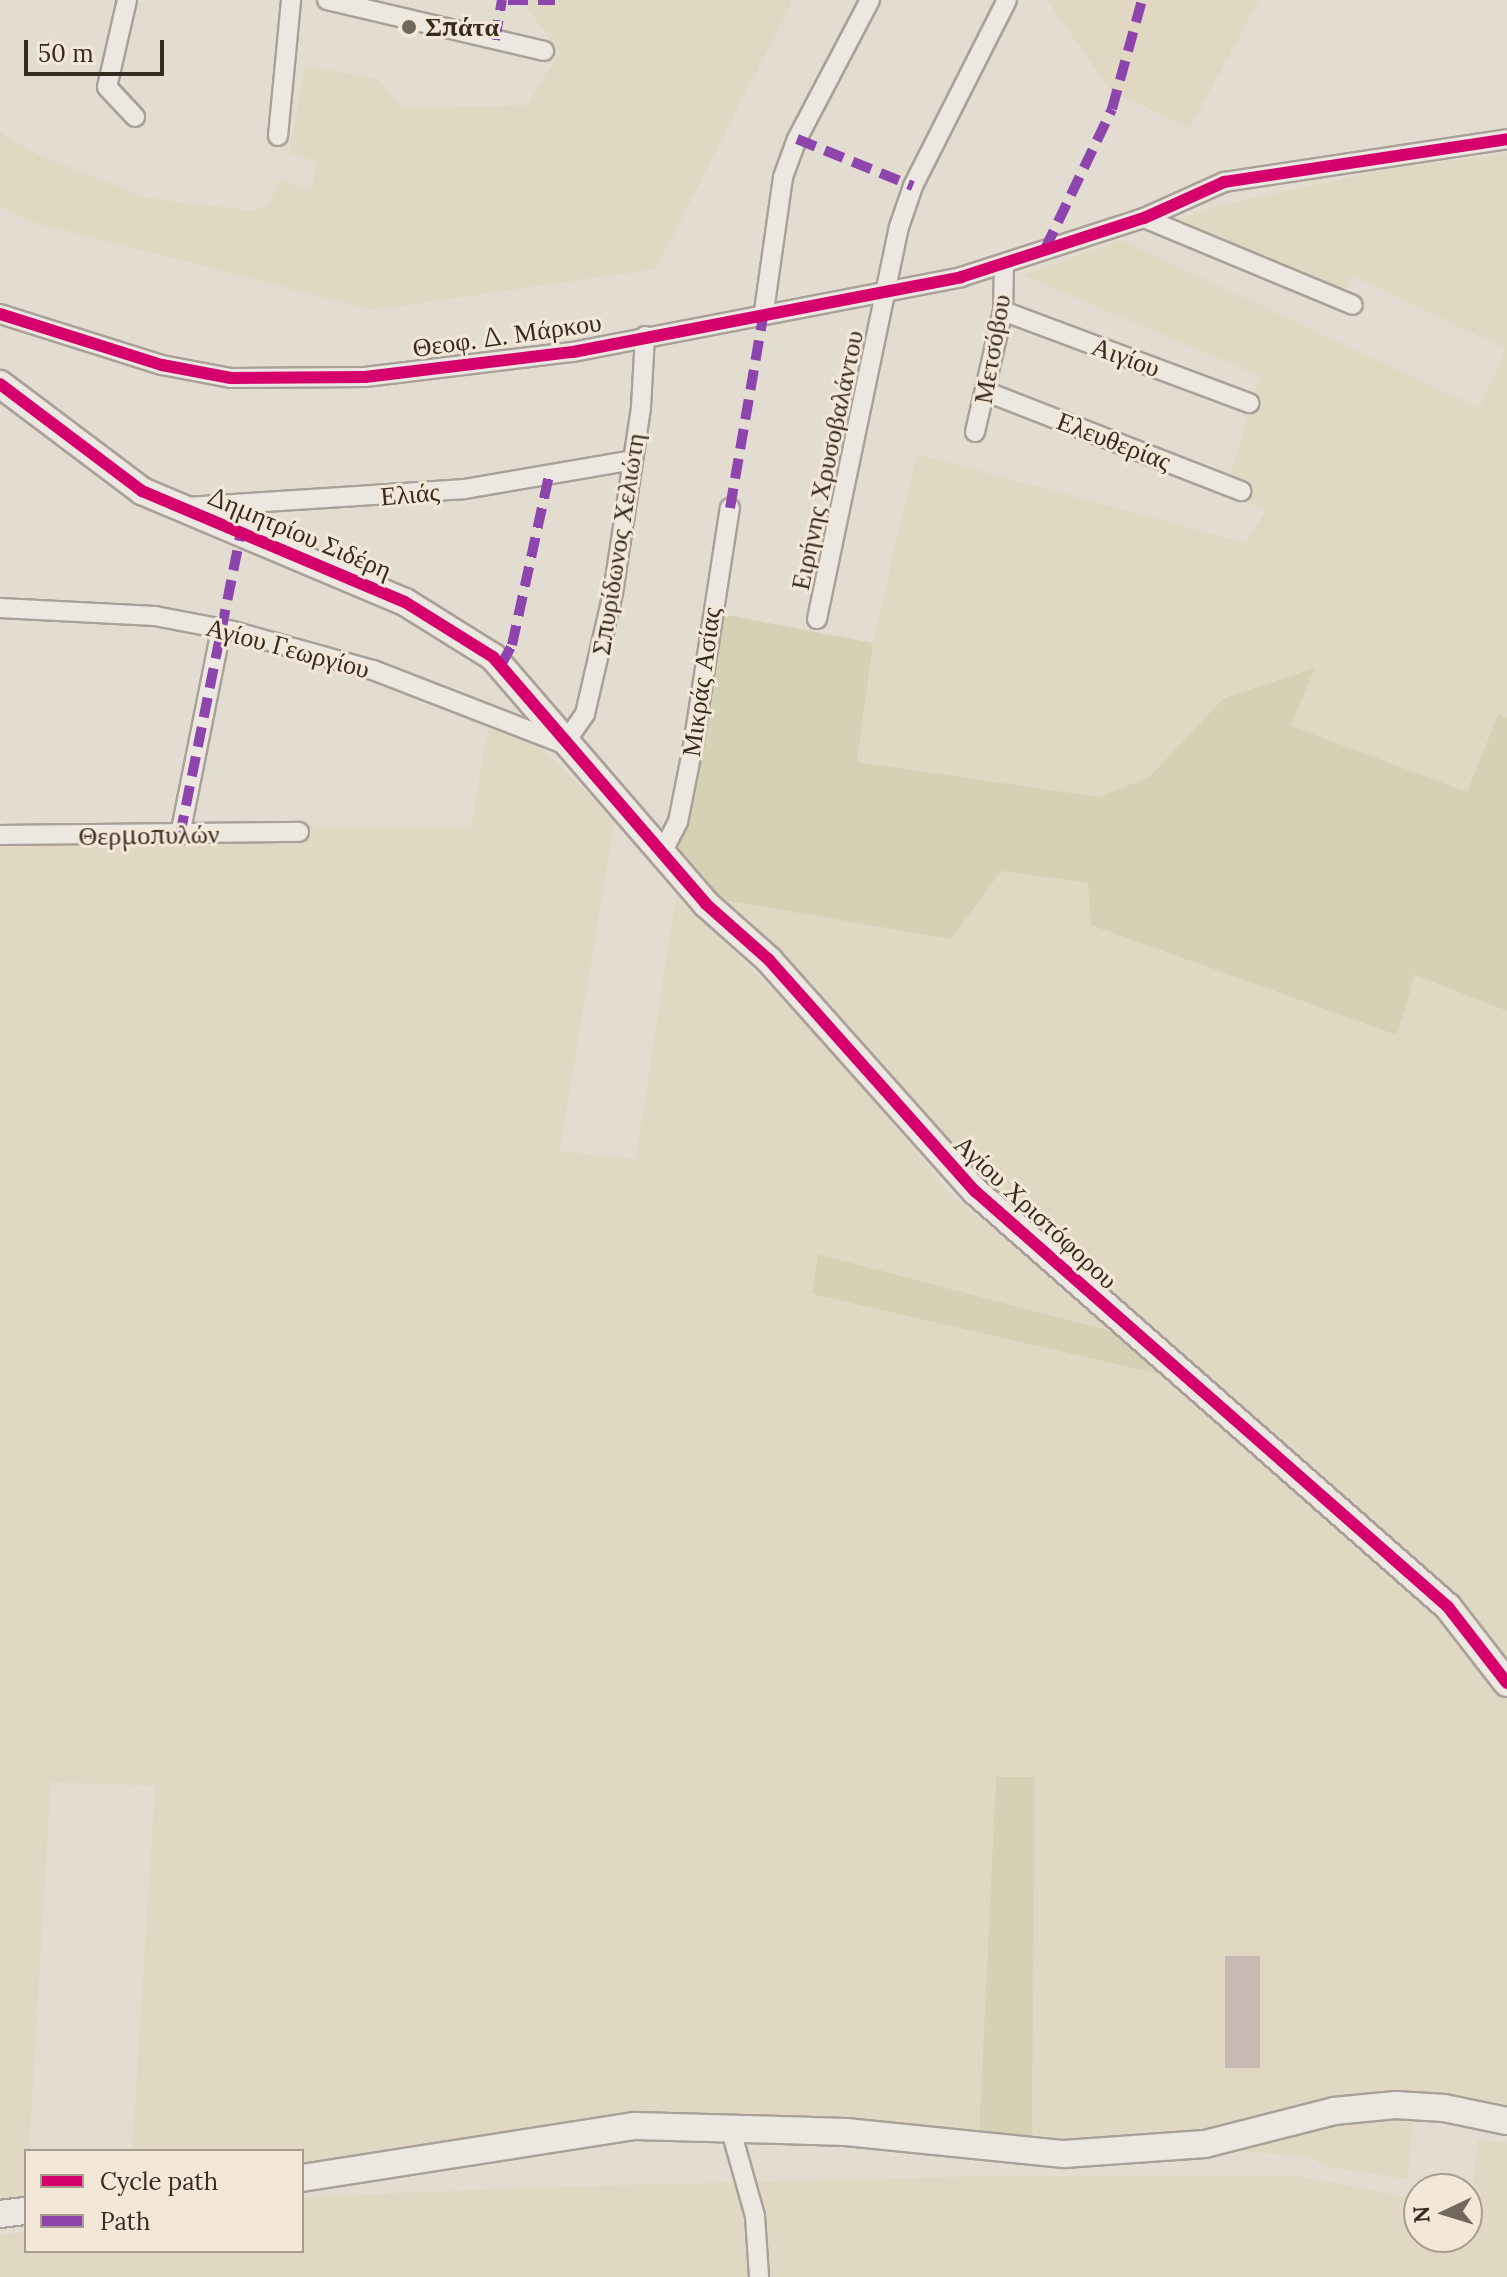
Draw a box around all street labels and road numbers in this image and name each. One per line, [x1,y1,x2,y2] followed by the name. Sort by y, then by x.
[967,292,1017,406] street label: Μετσόβου
[411,306,603,364] street label: Θεοφ. Δ. Μάρκου
[784,327,870,593] street label: Ειρήνης Χρυσοβαλάντου
[1088,330,1164,384] street label: Αιγίου
[1053,405,1175,477] street label: Ελευθερίας
[585,431,651,657] street label: Σπυρίδωνος Χελιώτη
[379,476,441,512] street label: Ελιάς
[204,480,396,586] street label: Δημητρίου Σιδέρη
[675,605,727,759] street label: Μικράς Ασίας
[203,611,373,685] street label: Αγίου Γεωργίου
[78,818,220,852] street label: Θερμοπυλών
[948,1129,1124,1295] street label: Αγίου Χριστόφορου

